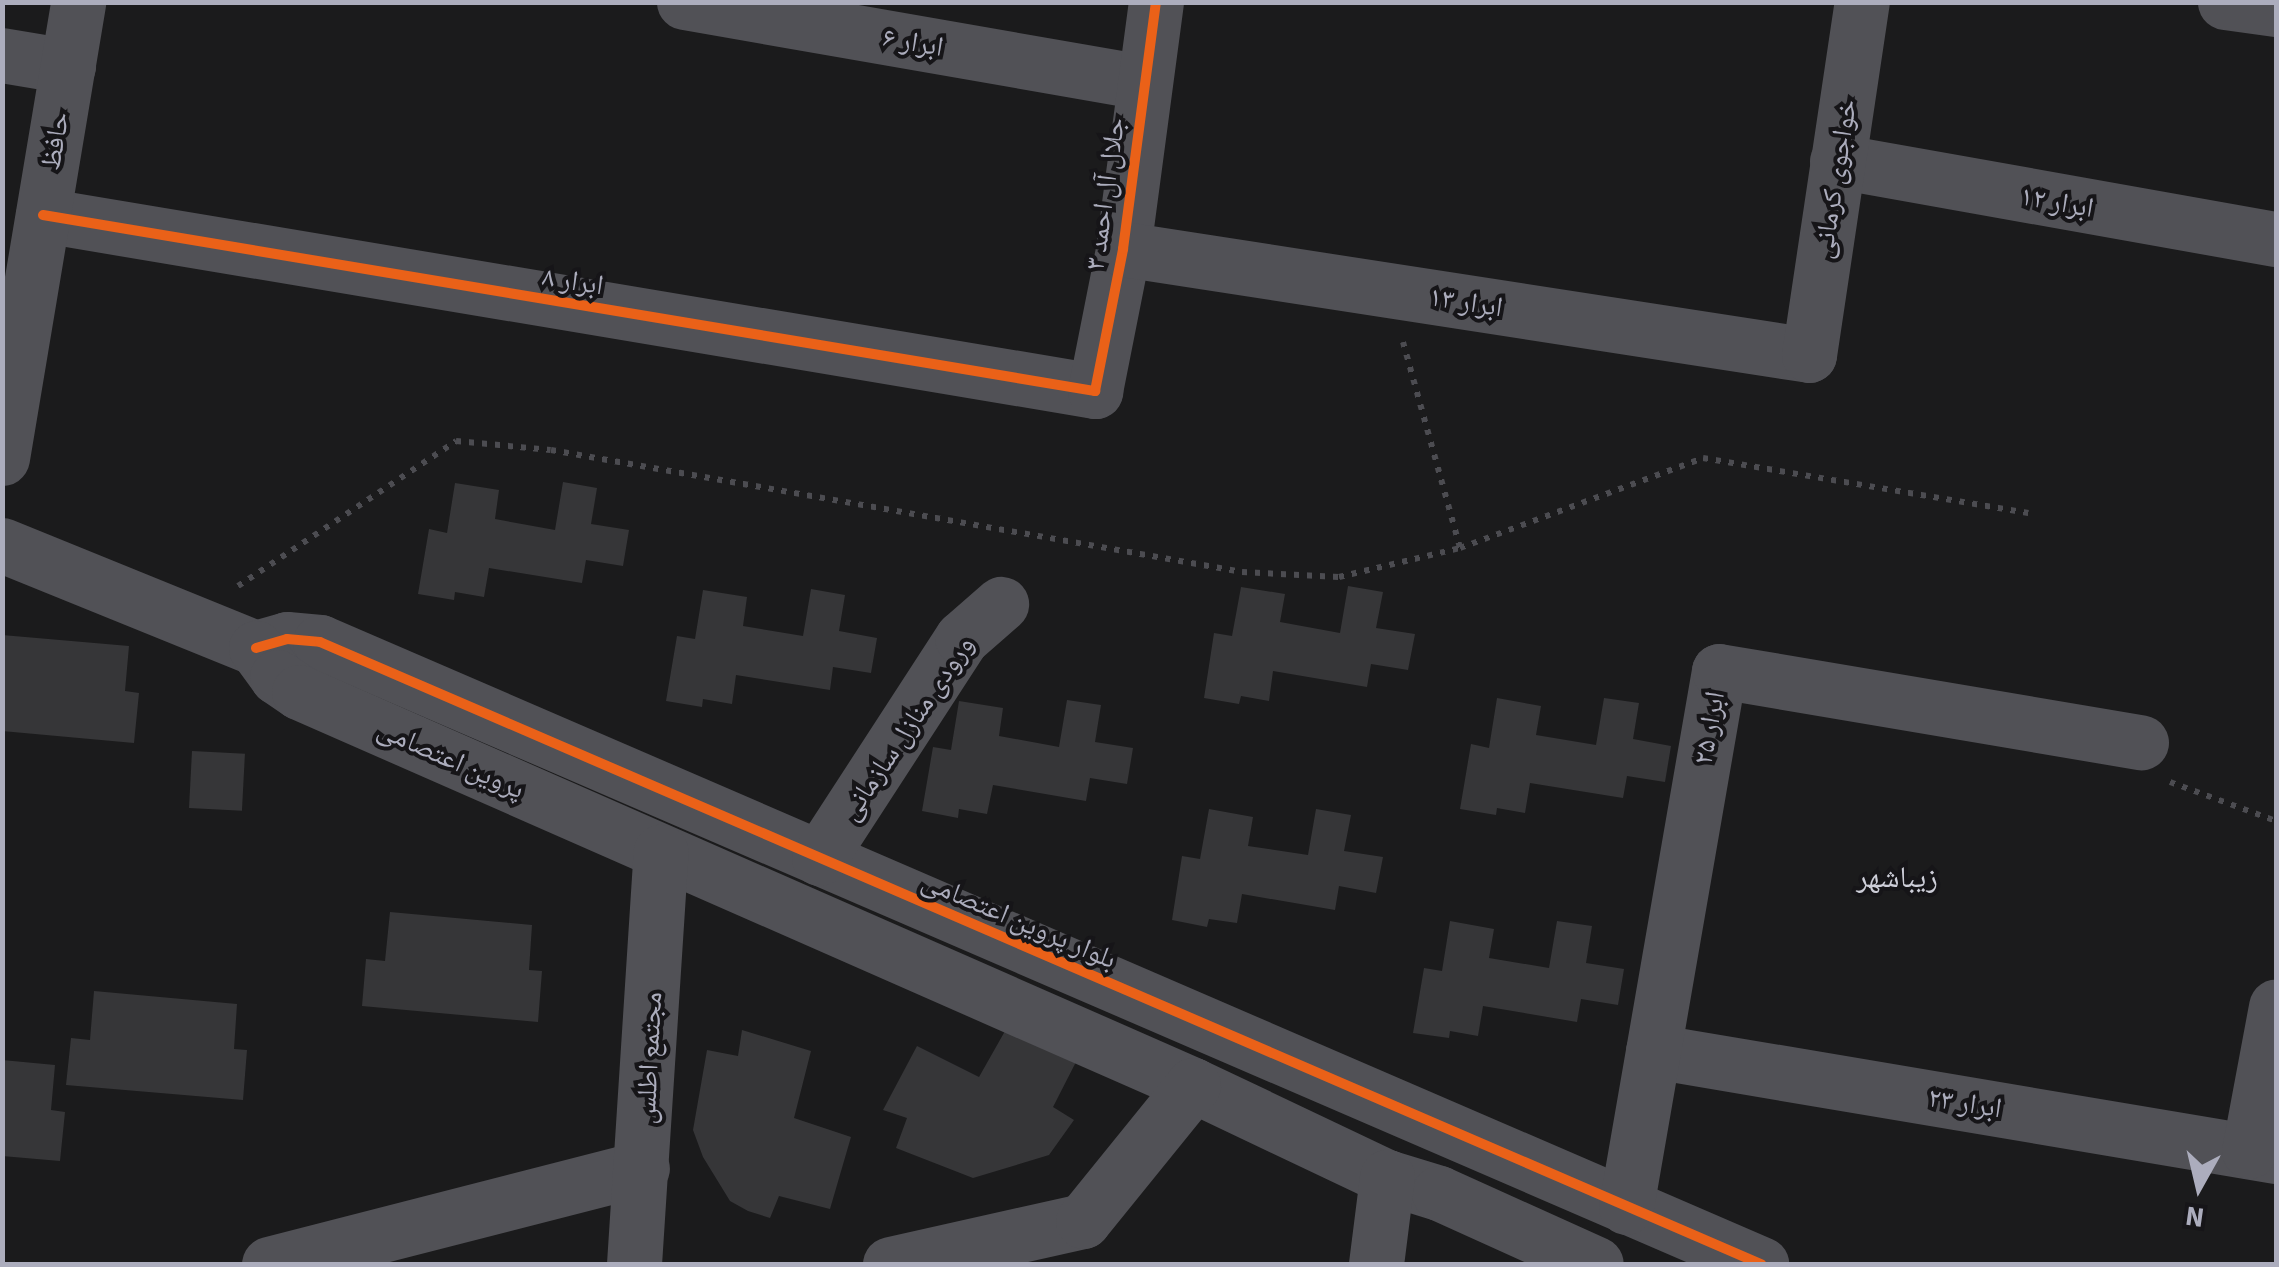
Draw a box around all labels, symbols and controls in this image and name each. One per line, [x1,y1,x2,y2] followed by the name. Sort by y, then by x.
[880,20,946,64] street label: ابرار ۶
[1806,97,1864,261] street label: خواجوی کرمانی
[33,109,77,173] street label: حافظ
[1078,116,1132,272] street label: جلال آل احمد ۳
[2018,179,2096,225] street label: ابرار ۱۲
[540,260,606,302] street label: ابرار ۸
[1427,280,1505,324] street label: ابرار ۱۳
[833,629,981,827] street label: ورودی منازل سازمانی
[1686,689,1732,767] street label: ابرار ۲۵
[372,712,530,806] street label: پروین اعتصامی
[1856,860,1938,896] district label: زیباشهر
[917,864,1121,976] street label: بلوار پروین اعتصامی
[629,991,669,1125] street label: مجتمع اطلس
[1926,1081,2004,1125] street label: ابرار ۲۳
[2149,1137,2249,1237] north arrow
[2183,1196,2207,1238] text: N

